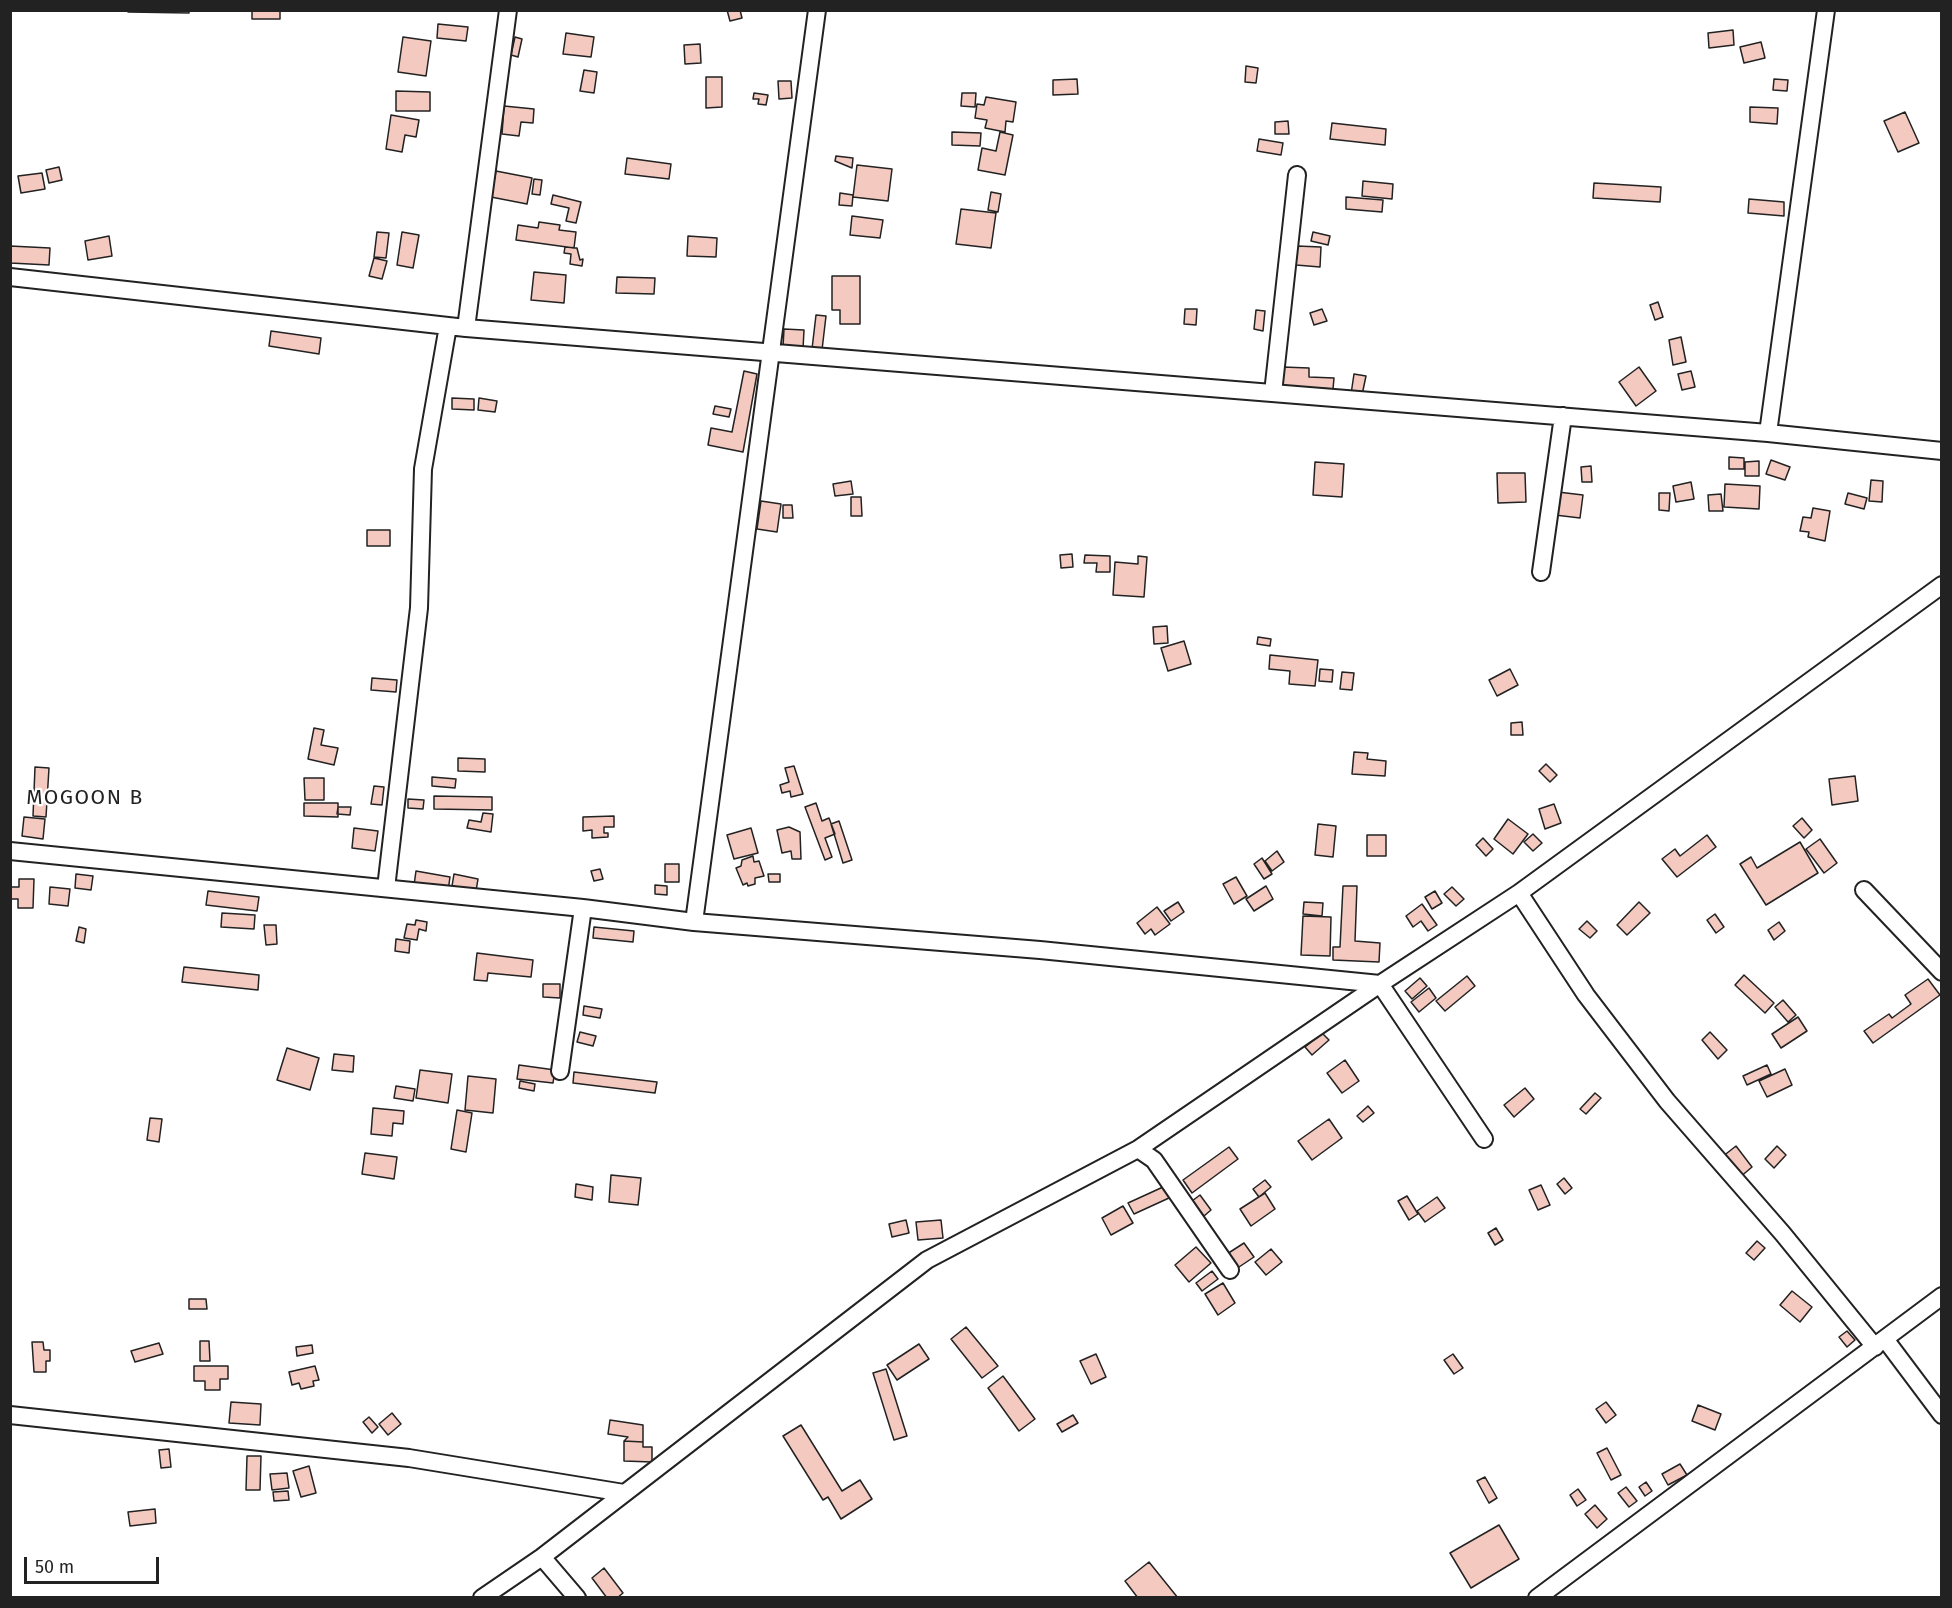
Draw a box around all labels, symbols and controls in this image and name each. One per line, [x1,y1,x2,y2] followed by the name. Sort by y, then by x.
[26,785,144,811] district label: MOGOON B
[27,1545,162,1583] scale bar
[35,1556,74,1578] text: 50 m

